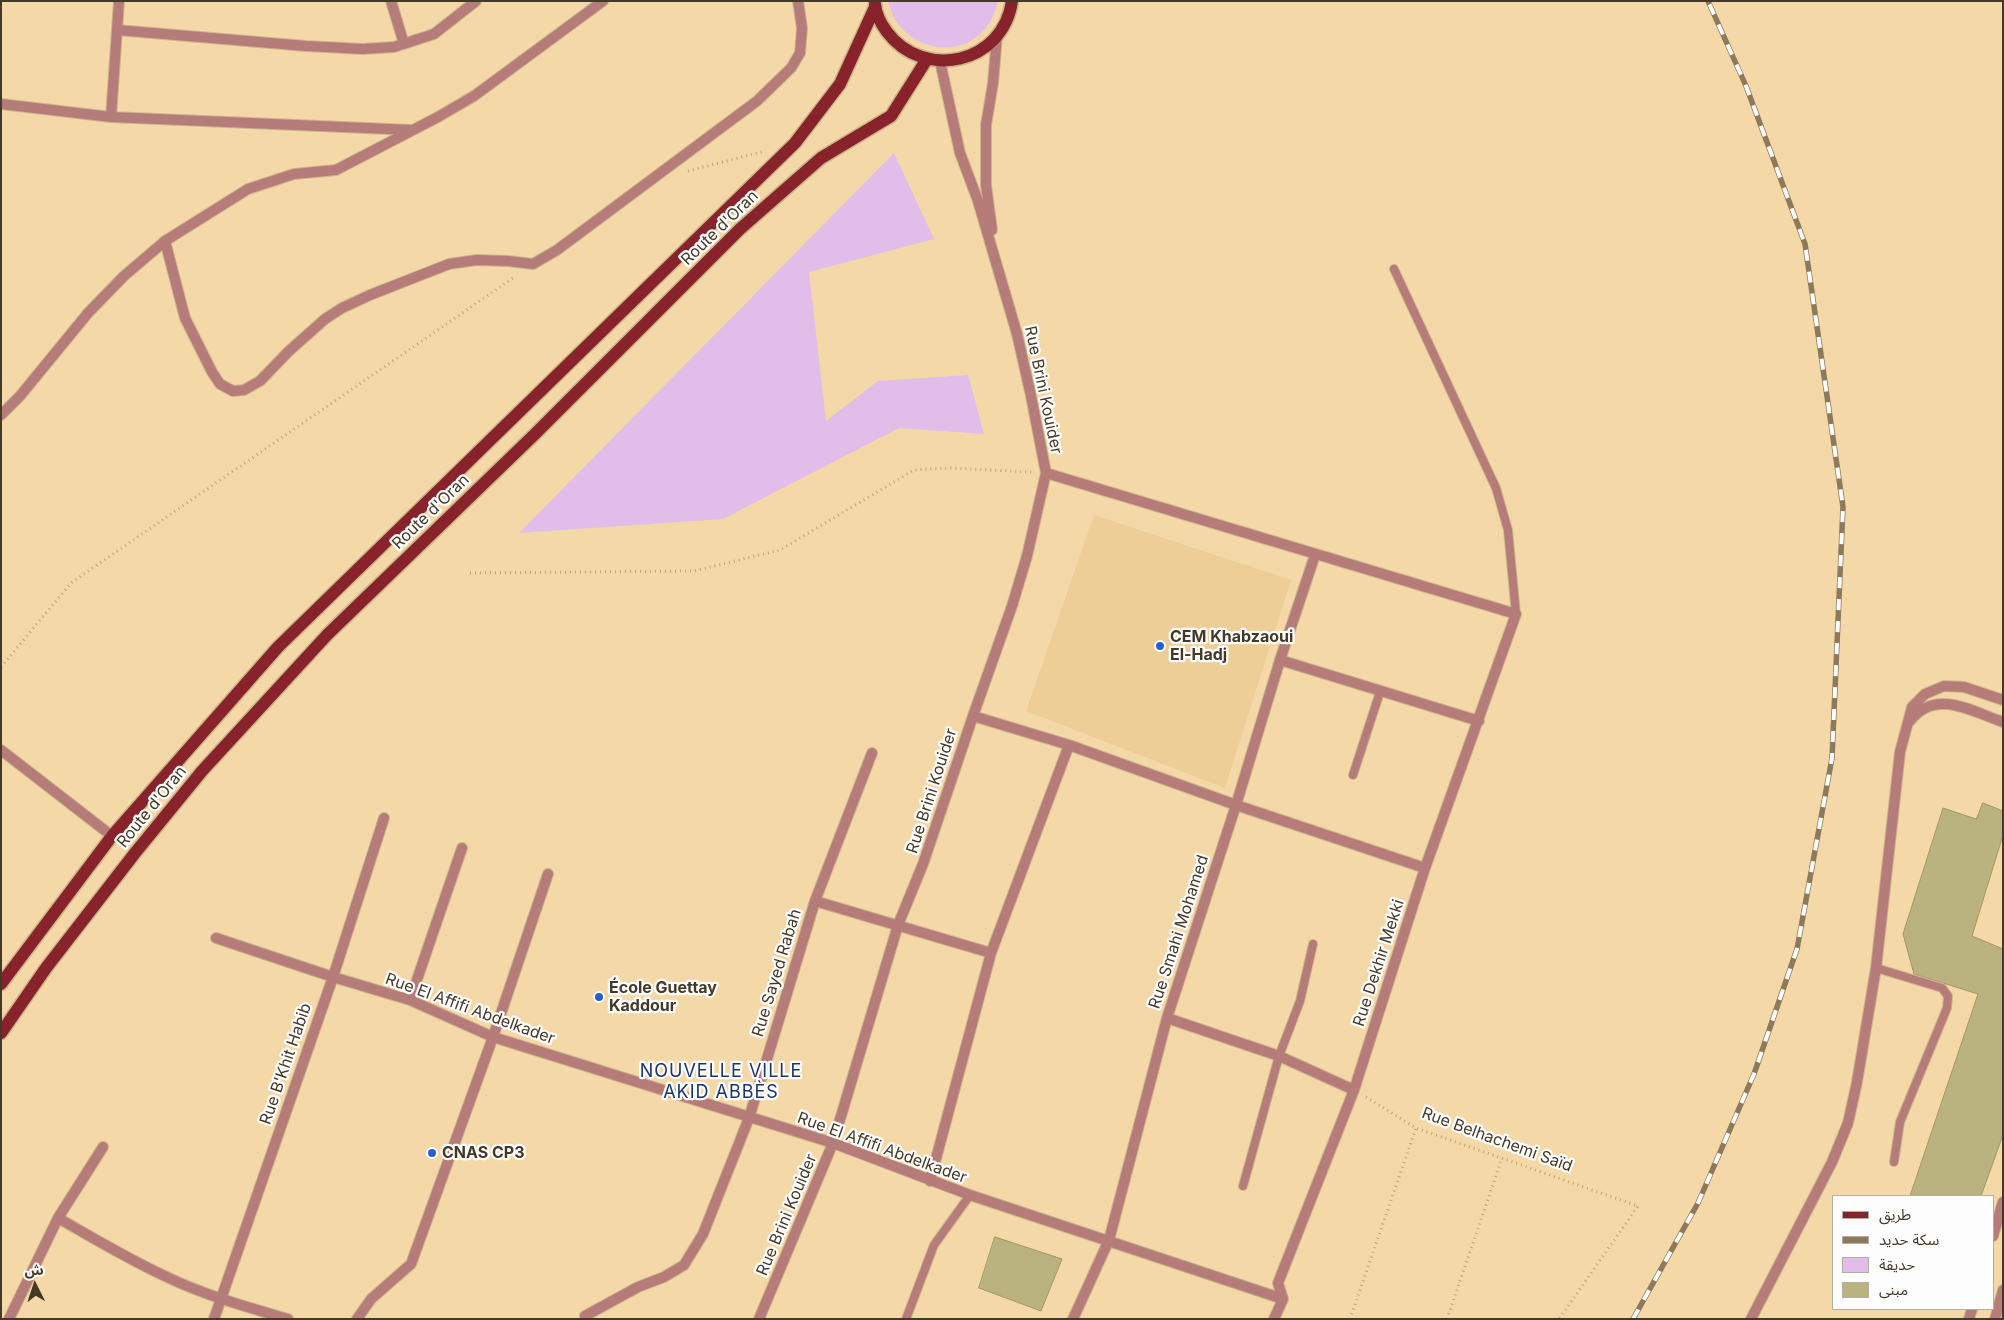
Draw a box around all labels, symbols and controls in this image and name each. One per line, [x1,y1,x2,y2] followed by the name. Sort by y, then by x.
[678,187,762,269] street label: Route d'Oran
[1020,324,1066,456] street label: Rue Brini Kouider
[389,471,473,553] street label: Route d'Oran
[1170,627,1293,665] place label: CEM Khabzaoui El-Hadj
[1154,640,1166,652] marker: CEM Khabzaoui El-Hadj
[903,726,961,856] street label: Rue Brini Kouider
[113,762,191,852] street label: Route d'Oran
[1145,853,1213,1011] street label: Rue Smahi Mohamed
[1349,897,1409,1029] street label: Rue Dekhir Mekki
[748,907,806,1039] street label: Rue Sayed Rabah
[383,969,557,1049] street label: Rue El Affifi Abdelkader
[609,978,717,1016] place label: École Guettay Kaddour
[593,991,605,1003] marker: École Guettay Kaddour
[256,1001,316,1127] street label: Rue B'Khit Habib
[638,1061,804,1104] district label: NOUVELLE VILLE AKID ABBÈS
[1419,1104,1575,1176] street label: Rue Belhachemi Saïd
[795,1108,969,1188] street label: Rue El Affifi Abdelkader
[442,1143,525,1163] place label: CNAS CP3
[426,1147,438,1159] marker: CNAS CP3
[753,1151,821,1279] street label: Rue Brini Kouider
[1832,1195,1994,1310] legend
[1879,1205,1911,1224] text: طريق
[1879,1230,1939,1249] text: سكة حديد
[1879,1255,1915,1274] text: حديقة
[10,1260,60,1310] north arrow
[24,1260,44,1279] text: ش
[1879,1280,1908,1299] text: مبنى

